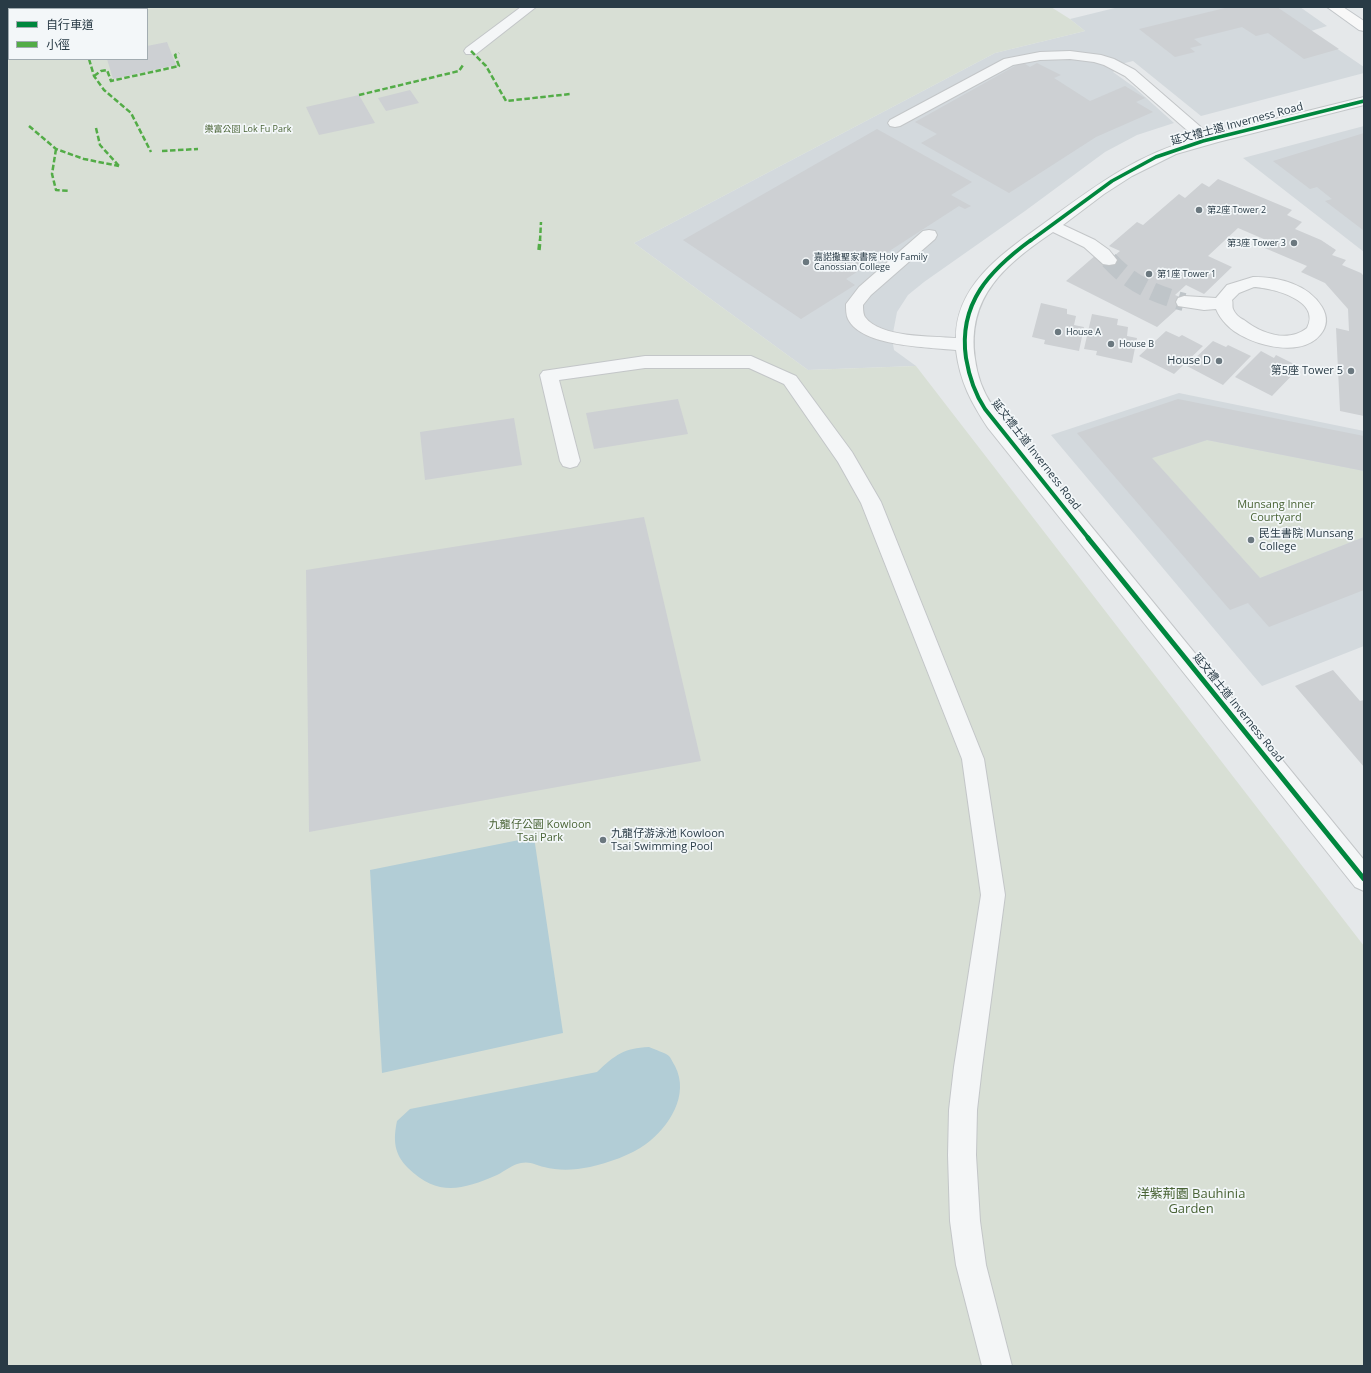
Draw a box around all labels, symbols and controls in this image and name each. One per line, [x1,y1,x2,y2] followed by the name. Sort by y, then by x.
[8,8,148,60] legend
[46,16,94,33] text: 自行車道
[46,36,70,53] text: 小徑
[1169,100,1305,148] street label: 延文禮士道 Inverness Road
[205,124,291,134] park label: 樂富公園 Lok Fu Park
[1194,205,1204,215] marker: 第2座 Tower 2
[1207,205,1266,215] place label: 第2座 Tower 2
[1227,238,1286,248] place label: 第3座 Tower 3
[1289,238,1299,248] marker: 第3座 Tower 3
[814,252,928,273] place label: 嘉諾撒聖家書院 Holy Family Canossian College
[801,257,811,267] marker: 嘉諾撒聖家書院 Holy Family Canossian College
[1144,269,1154,279] marker: 第1座 Tower 1
[1157,269,1216,279] place label: 第1座 Tower 1
[1053,327,1063,337] marker: House A
[1066,327,1101,337] place label: House A
[1106,339,1116,349] marker: House B
[1119,339,1154,349] place label: House B
[1167,354,1211,368] place label: House D
[1214,356,1224,366] marker: House D
[1271,364,1343,378] place label: 第5座 Tower 5
[1346,366,1356,376] marker: 第5座 Tower 5
[989,397,1083,513] street label: 延文禮士道 Inverness Road
[1237,498,1315,524] park label: Munsang Inner Courtyard
[1259,527,1353,553] place label: 民生書院 Munsang College
[1246,535,1256,545] marker: 民生書院 Munsang College
[1190,651,1286,765] street label: 延文禮士道 Inverness Road
[489,818,591,844] park label: 九龍仔公園 Kowloon Tsai Park
[611,827,724,853] place label: 九龍仔游泳池 Kowloon Tsai Swimming Pool
[598,835,608,845] marker: 九龍仔游泳池 Kowloon Tsai Swimming Pool
[1137,1186,1245,1217] park label: 洋紫荊園 Bauhinia Garden

